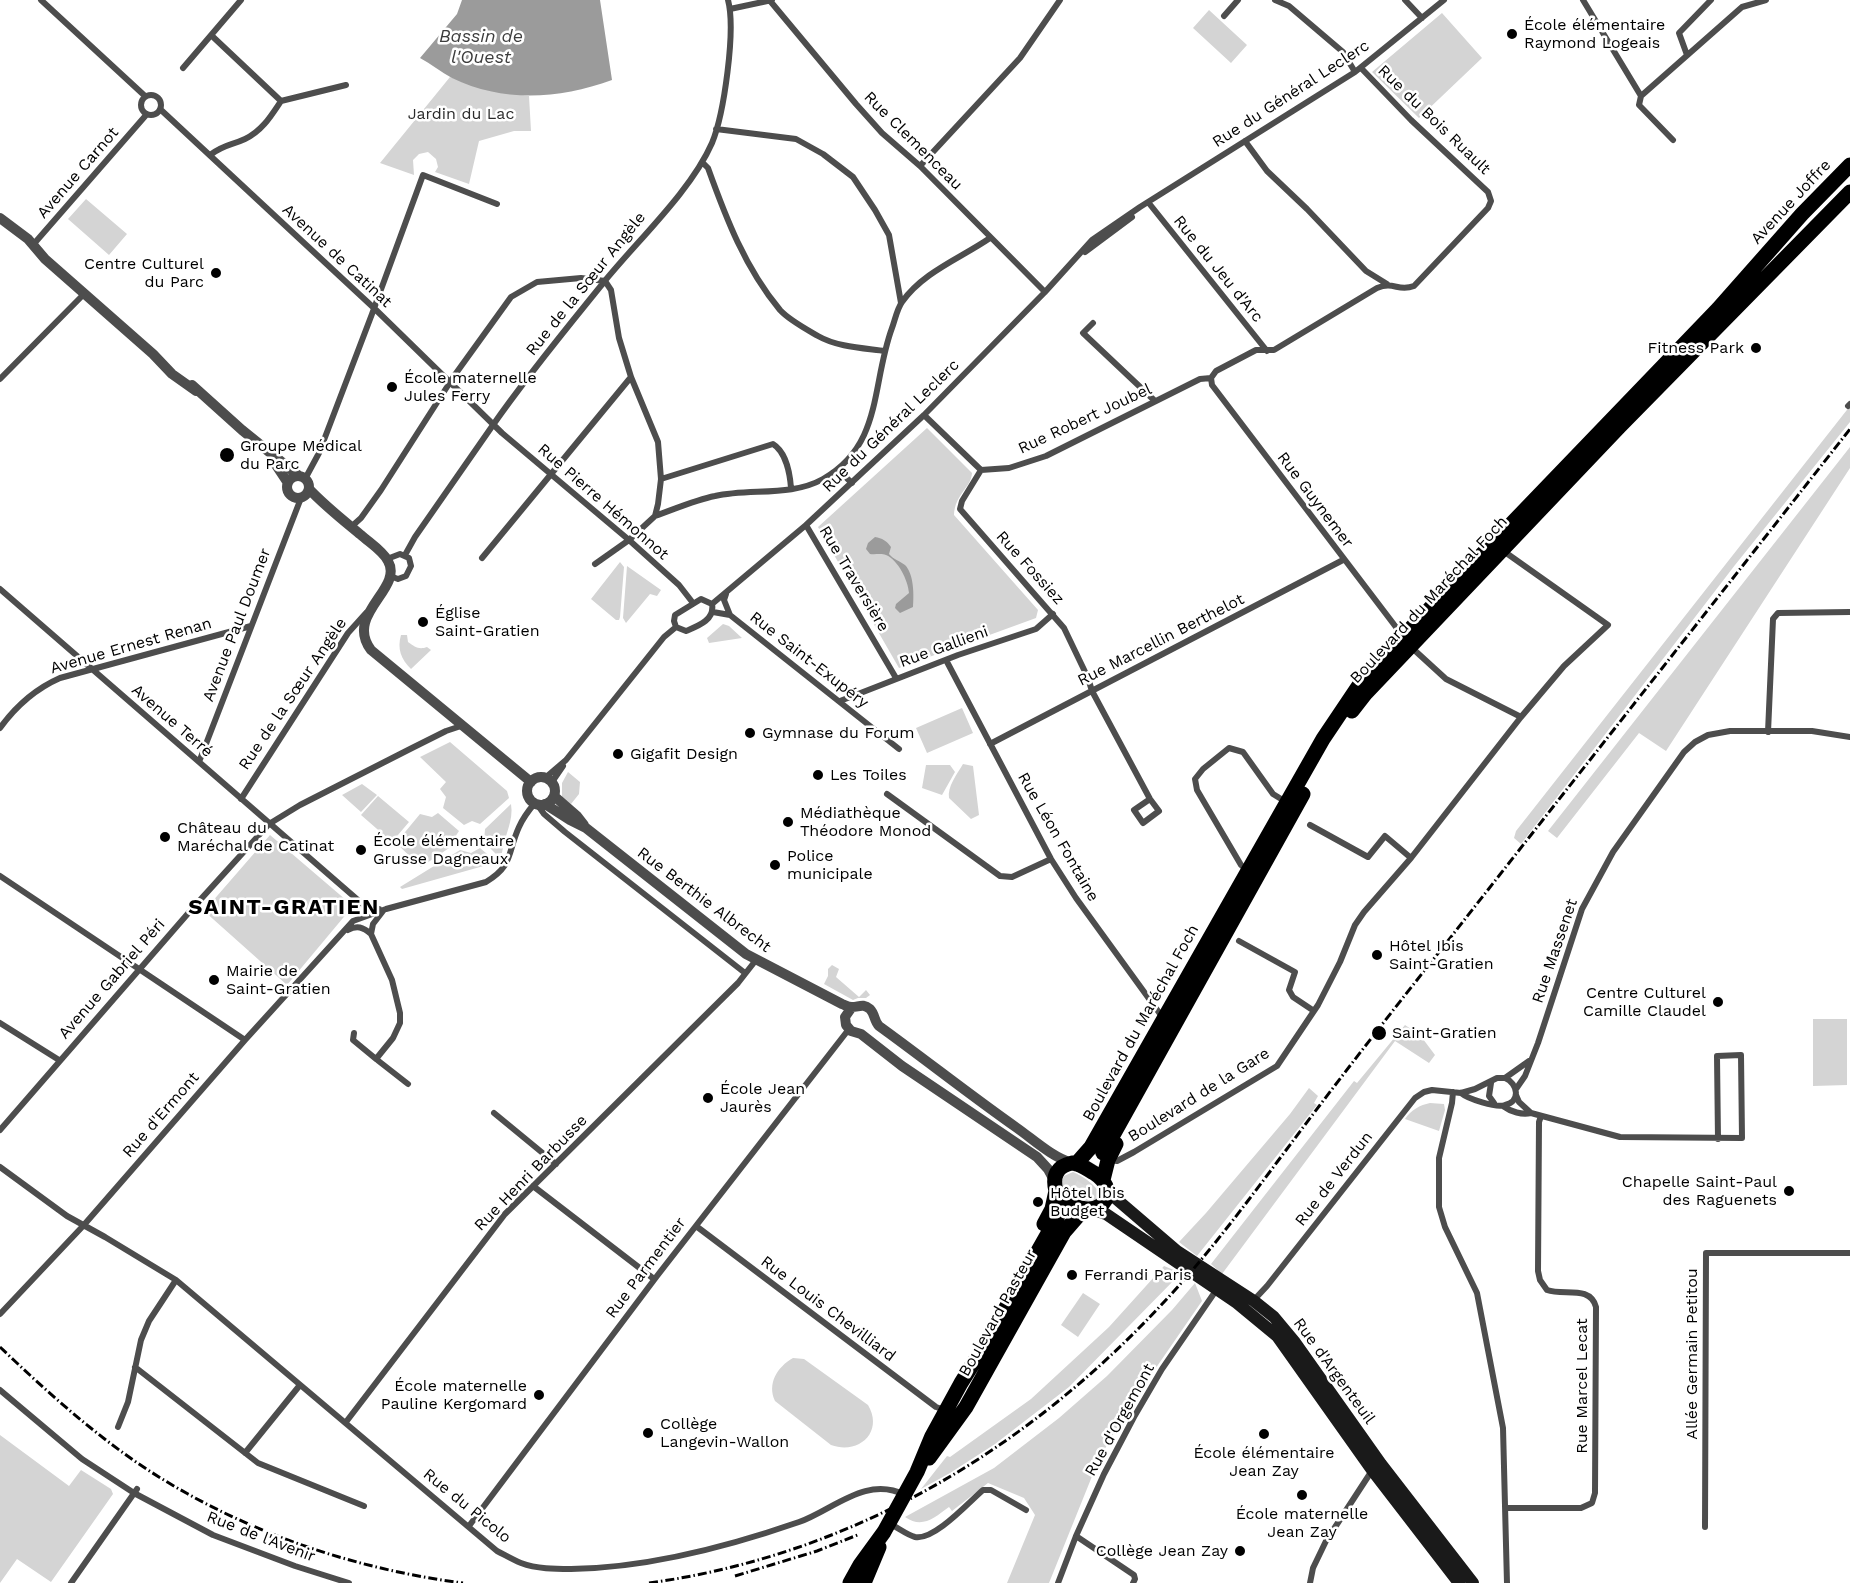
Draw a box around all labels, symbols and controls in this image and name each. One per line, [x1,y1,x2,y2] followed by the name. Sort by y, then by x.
[1524,15,1665,53] place label: École élémentaire Raymond Logeais
[439,26,523,68] water label: Bassin de l'Ouest
[1505,27,1519,41] marker: École élémentaire Raymond Logeais
[1209,36,1373,152] street label: Rue du Général Leclerc
[1374,61,1494,179] street label: Rue du Bois Ruault
[860,88,966,194] street label: Rue Clemenceau
[408,104,514,124] park label: Jardin du Lac
[33,123,123,223] street label: Avenue Carnot
[1747,156,1835,248] street label: Avenue Joffre
[278,200,396,312] street label: Avenue de Catinat
[522,208,650,360] street label: Rue de la Sœur Angèle
[1169,212,1267,326] street label: Rue du Jeu d'Arc
[84,254,204,292] place label: Centre Culturel du Parc
[209,266,223,280] marker: Centre Culturel du Parc
[1647,338,1744,358] place label: Fitness Park
[1749,341,1763,355] marker: Fitness Park
[819,356,963,496] street label: Rue du Général Leclerc
[404,368,537,406] place label: École maternelle Jules Ferry
[385,380,399,394] marker: École maternelle Jules Ferry
[1015,380,1155,458] street label: Rue Robert Joubel
[240,436,362,474] place label: Groupe Médical du Parc
[534,440,672,564] street label: Rue Pierre Hémonnot
[218,446,236,464] marker: Groupe Médical du Parc
[1273,448,1357,552] street label: Rue Guynemer
[1346,512,1512,688] street label: Boulevard du Maréchal Foch
[815,523,893,635] street label: Rue Traversière
[992,527,1068,609] street label: Rue Fossiez
[199,545,275,705] street label: Avenue Paul Doumer
[1075,590,1247,690] street label: Rue Marcellin Berthelot
[435,603,540,641] place label: Église Saint-Gratien
[746,608,872,712] street label: Rue Saint-Exupéry
[48,614,214,678] street label: Avenue Ernest Renan
[235,614,351,774] street label: Rue de la Sœur Angèle
[416,615,430,629] marker: Église Saint-Gratien
[897,622,991,672] street label: Rue Gallieni
[128,681,216,761] street label: Avenue Terré
[762,723,915,743] place label: Gymnase du Forum
[743,726,757,740] marker: Gymnase du Forum
[630,744,738,764] place label: Gigafit Design
[611,747,625,761] marker: Gigafit Design
[830,765,907,785] place label: Les Toiles
[811,768,825,782] marker: Les Toiles
[1013,769,1103,905] street label: Rue Léon Fontaine
[800,803,931,841] place label: Médiathèque Théodore Monod
[781,815,795,829] marker: Médiathèque Théodore Monod
[177,818,334,856] place label: Château du Maréchal de Catinat
[158,830,172,844] marker: Château du Maréchal de Catinat
[373,831,514,869] place label: École élémentaire Grusse Dagneaux
[354,843,368,857] marker: École élémentaire Grusse Dagneaux
[633,843,775,957] street label: Rue Berthie Albrecht
[787,846,873,884] place label: Police municipale
[768,858,782,872] marker: Police municipale
[188,895,380,921] district label: SAINT-GRATIEN
[1528,896,1582,1006] street label: Rue Massenet
[55,915,169,1043] street label: Avenue Gabriel Péri
[1079,921,1203,1125] street label: Boulevard du Maréchal Foch
[1389,936,1494,974] place label: Hôtel Ibis Saint-Gratien
[1370,948,1384,962] marker: Hôtel Ibis Saint-Gratien
[226,961,331,999] place label: Mairie de Saint-Gratien
[207,973,221,987] marker: Mairie de Saint-Gratien
[1583,983,1706,1021] place label: Centre Culturel Camille Claudel
[1711,995,1725,1009] marker: Centre Culturel Camille Claudel
[1392,1023,1497,1043] place label: Saint-Gratien
[1370,1024,1388,1042] marker: Saint-Gratien
[1125,1044,1273,1146] street label: Boulevard de la Gare
[119,1068,203,1162] street label: Rue d'Ermont
[720,1079,805,1117] place label: École Jean Jaurès
[701,1091,715,1105] marker: École Jean Jaurès
[471,1111,591,1235] street label: Rue Henri Barbusse
[1291,1128,1377,1230] street label: Rue de Verdun
[1622,1172,1777,1210] place label: Chapelle Saint-Paul des Raguenets
[1050,1183,1125,1221] place label: Hôtel Ibis Budget
[1782,1184,1796,1198] marker: Chapelle Saint-Paul des Raguenets
[1031,1195,1045,1209] marker: Hôtel Ibis Budget
[602,1214,690,1322] street label: Rue Parmentier
[955,1246,1041,1380] street label: Boulevard Pasteur
[757,1252,899,1366] street label: Rue Louis Chevilliard
[1084,1265,1192,1285] place label: Ferrandi Paris
[1065,1268,1079,1282] marker: Ferrandi Paris
[1682,1268,1702,1440] street label: Allée Germain Petitou
[1289,1314,1379,1428] street label: Rue d'Argenteuil
[1572,1318,1592,1454] street label: Rue Marcel Lecat
[1081,1360,1159,1480] street label: Rue d'Orgemont
[381,1376,527,1414] place label: École maternelle Pauline Kergomard
[532,1388,546,1402] marker: École maternelle Pauline Kergomard
[660,1414,789,1452] place label: Collège Langevin-Wallon
[641,1426,655,1440] marker: Collège Langevin-Wallon
[1257,1427,1271,1441] marker: École élémentaire Jean Zay
[1193,1443,1335,1481] place label: École élémentaire Jean Zay
[419,1465,515,1547] street label: Rue du Picolo
[1295,1488,1309,1502] marker: École maternelle Jean Zay
[1236,1504,1368,1542] place label: École maternelle Jean Zay
[204,1507,318,1567] street label: Rue de l'Avenir
[1096,1541,1228,1561] place label: Collège Jean Zay
[1233,1544,1247,1558] marker: Collège Jean Zay

